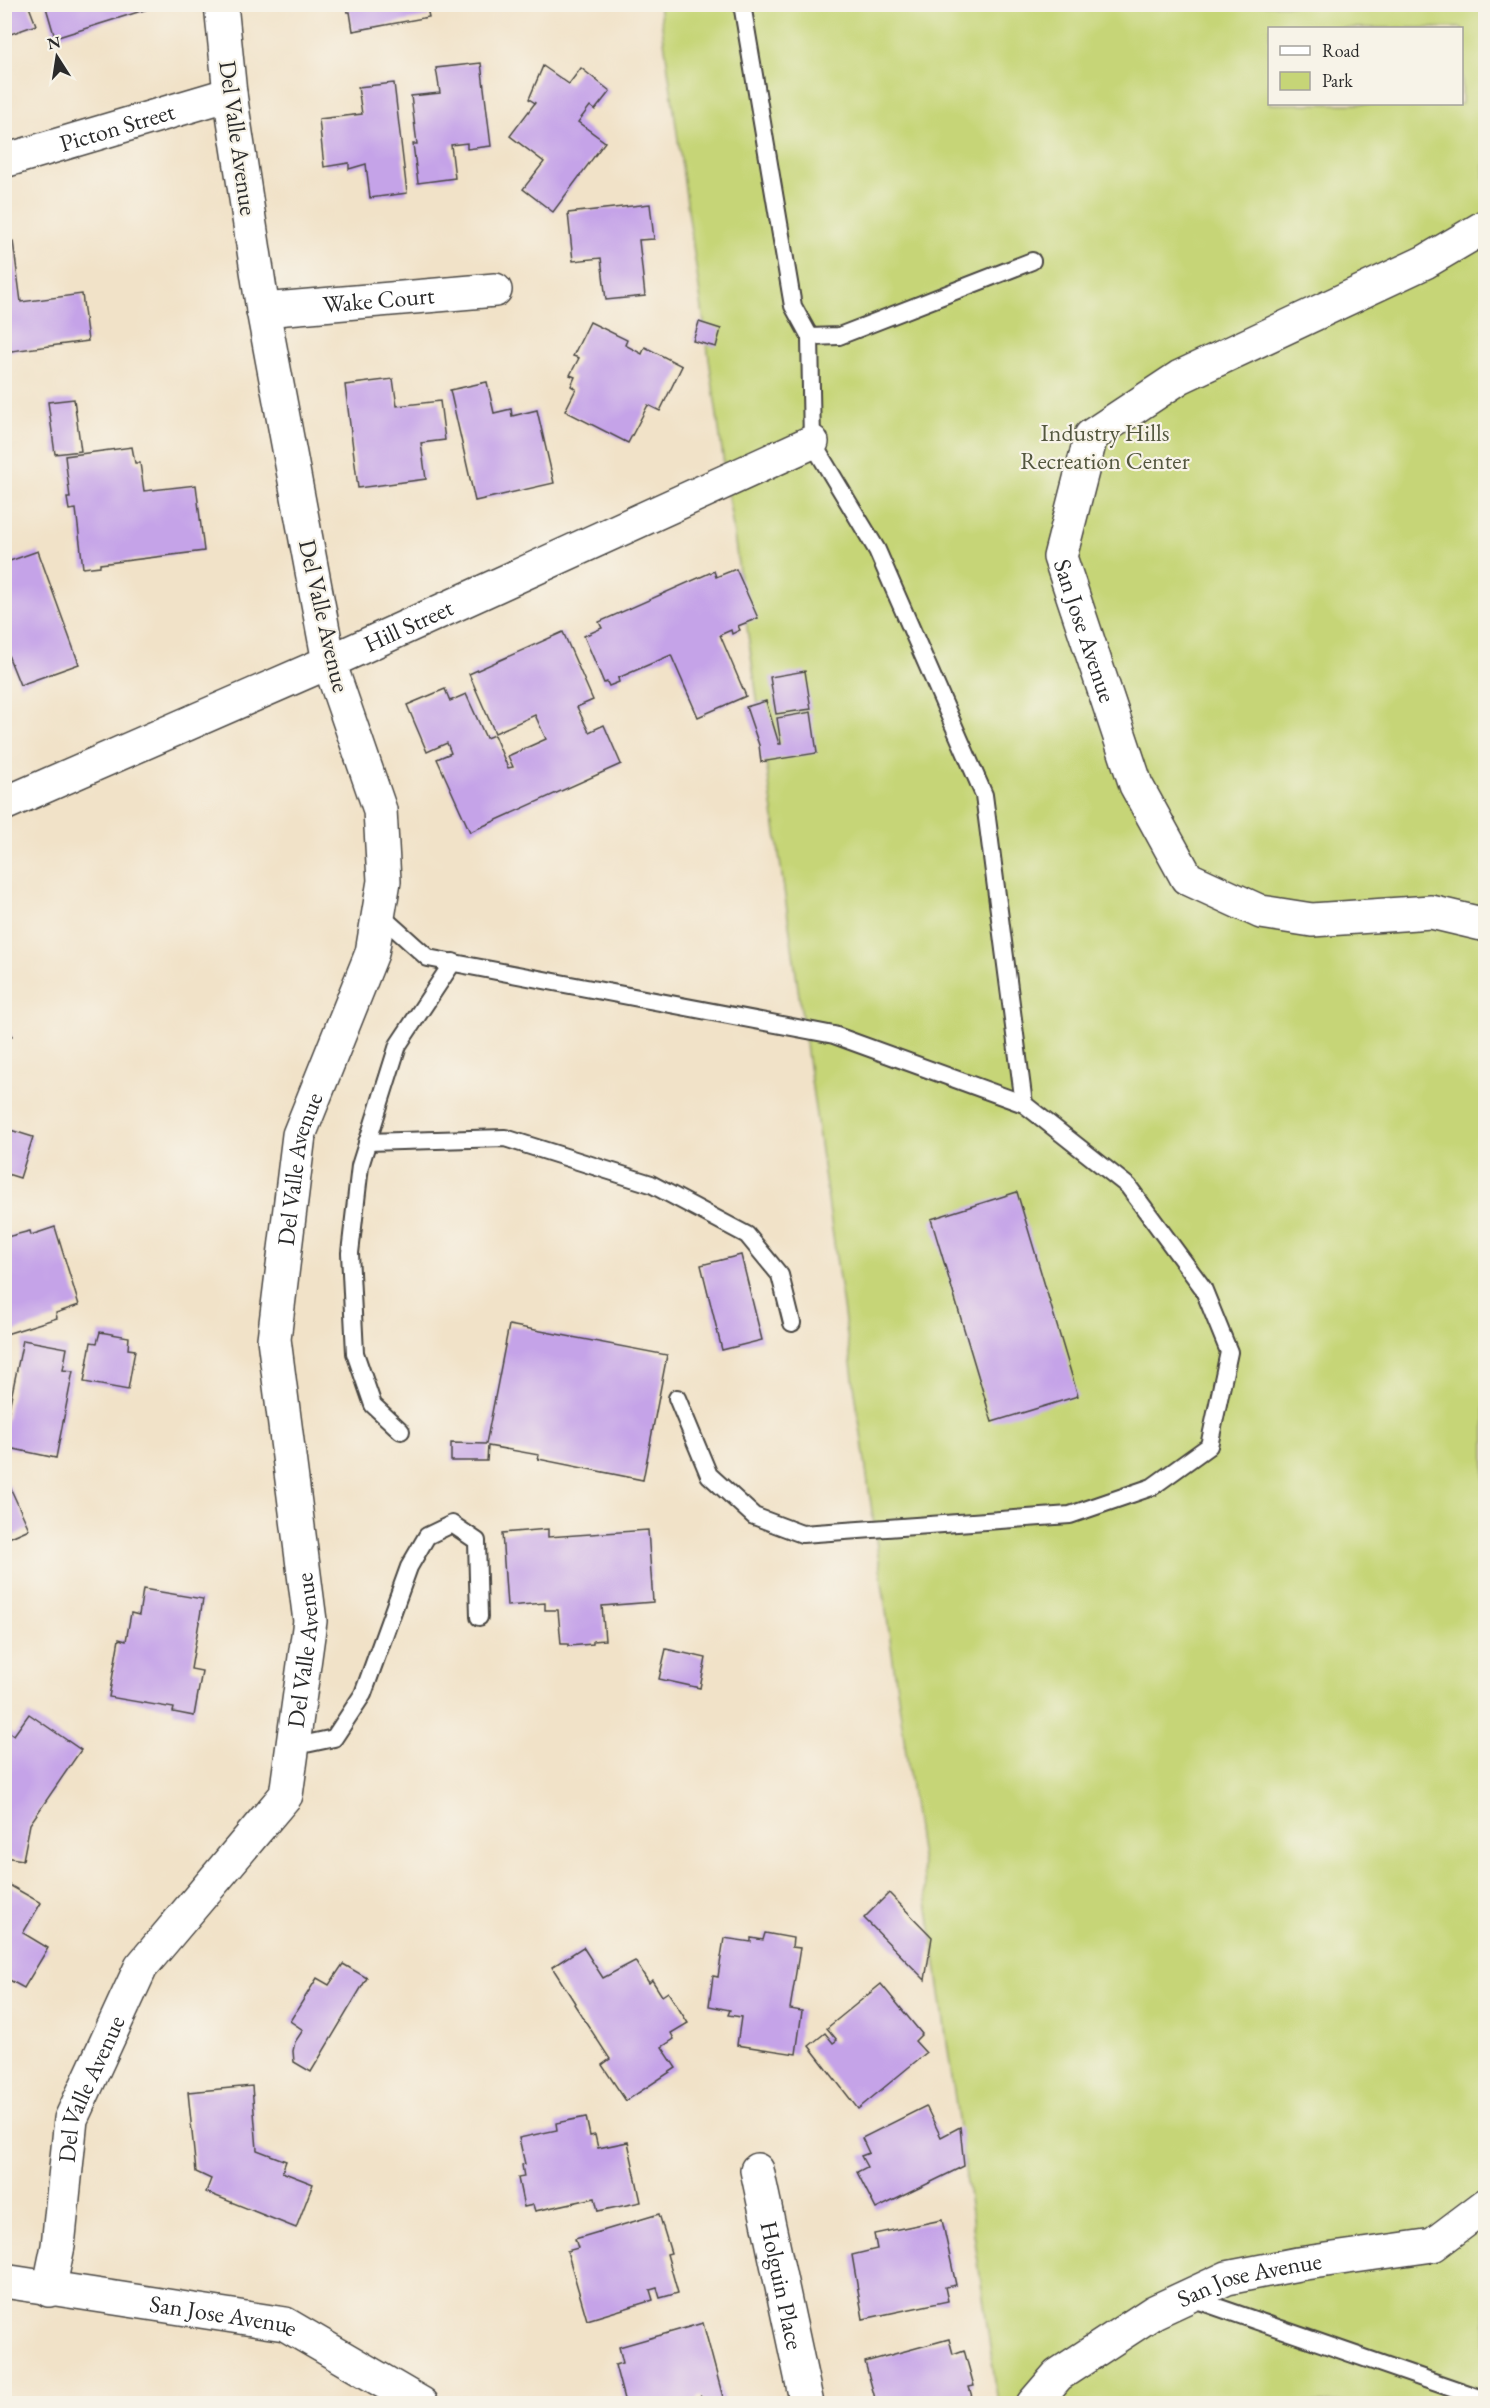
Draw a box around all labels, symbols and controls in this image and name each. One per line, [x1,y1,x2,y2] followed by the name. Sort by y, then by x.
[27,27,87,87] north arrow
[1268,27,1463,105] legend
[45,31,63,54] text: N
[1322,39,1361,62] text: Road
[212,59,265,217] street label: Del Valle Avenue
[1322,69,1353,92] text: Park
[56,95,179,159] street label: Picton Street
[322,279,436,320] street label: Wake Court
[1020,417,1190,476] park label: Industry Hills Recreation Center
[292,536,357,695] street label: Del Valle Avenue
[1047,555,1123,706] street label: San Jose Avenue
[359,591,458,659] street label: Hill Street
[270,1088,330,1247] street label: Del Valle Avenue
[279,1571,326,1730] street label: Del Valle Avenue
[51,2010,132,2164] street label: Del Valle Avenue
[753,2218,811,2352] street label: Holguin Place
[1172,2245,1323,2314] street label: San Jose Avenue
[147,2287,304,2343] street label: San Jose Avenue

